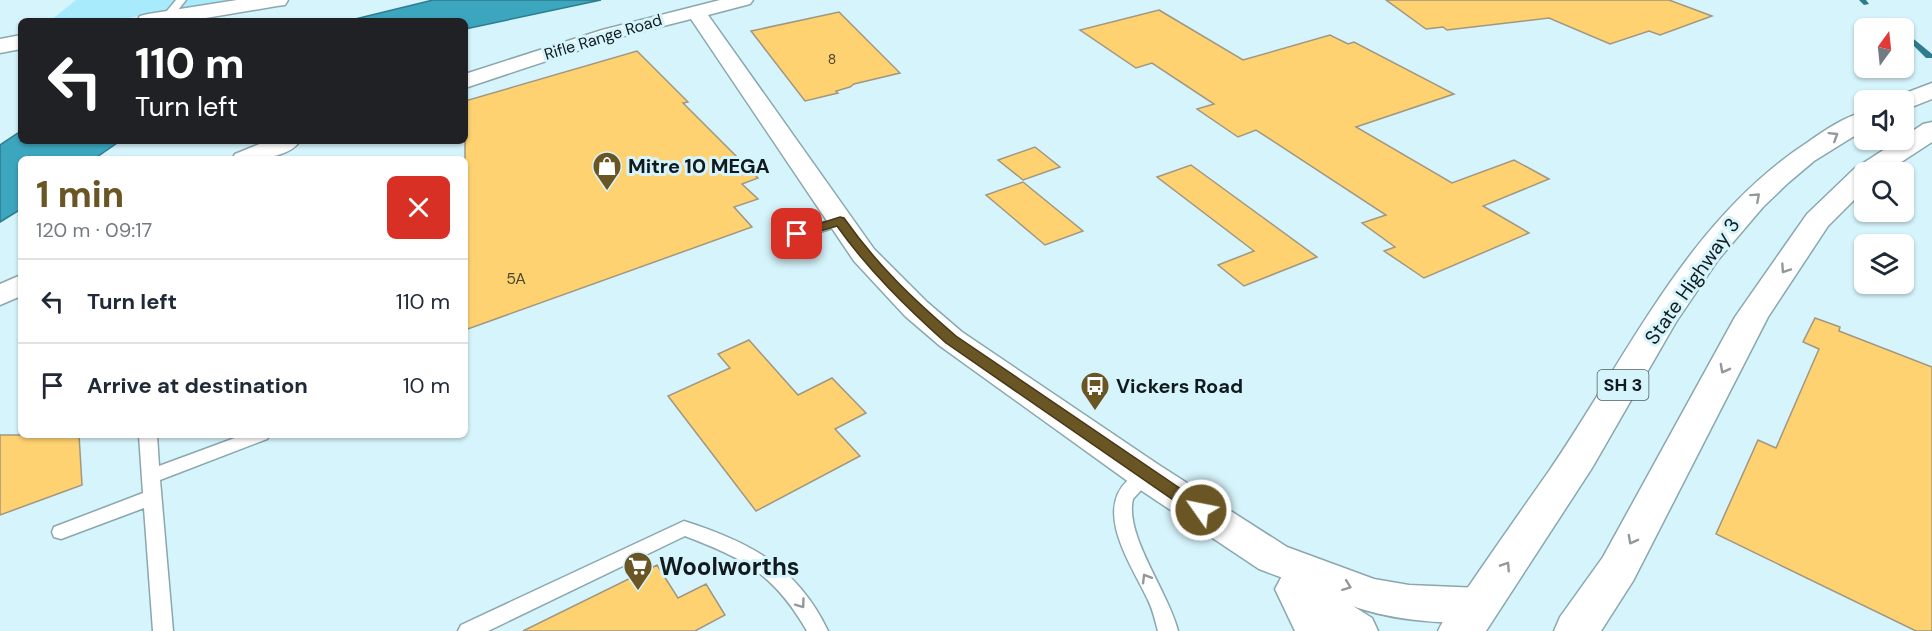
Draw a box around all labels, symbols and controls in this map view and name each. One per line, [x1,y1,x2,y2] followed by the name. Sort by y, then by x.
[542,9,664,65] street label: Rifle Range Road
[1854,18,1914,78] north arrow
[1854,18,1914,294] map controls
[135,36,245,91] text: 110 m
[36,42,114,120] icon: left
[828,50,836,68] house number: 8
[135,89,238,124] text: Turn left
[1854,90,1914,150] button: sound
[1828,132,1838,144] one-way arrow
[591,150,623,192] shop icon: Mitre 10 MEGA
[628,153,770,179] place label: Mitre 10 MEGA
[1854,162,1914,222] button: search
[36,171,124,218] text: 1 min
[387,176,450,239] button: close
[1749,193,1760,204] one-way arrow
[771,208,822,259] pin
[1639,212,1745,350] street label: State Highway 3
[36,217,152,243] text: 120 m · 09:17
[780,217,813,250] icon: arrive
[1854,234,1914,294] button: layers
[1781,262,1792,273] one-way arrow
[506,268,526,289] house number: 5A
[36,285,69,318] icon: left
[87,287,177,316] text: Turn left
[396,287,450,316] text: 110 m
[1720,362,1731,373] one-way arrow
[36,369,69,402] icon: arrive
[1079,370,1111,412] bus stop icon: Vickers Road
[1598,370,1648,400] road number: SH 3
[87,371,308,400] text: Arrive at destination
[403,371,450,400] text: 10 m
[1116,373,1243,399] place label: Vickers Road
[1169,478,1233,542] position arrow
[1628,534,1640,545] one-way arrow
[622,550,654,592] supermarket icon: Woolworths
[659,551,800,582] place label: Woolworths
[1498,562,1510,572] one-way arrow
[1141,574,1153,584] one-way arrow
[1341,579,1352,591] one-way arrow
[793,597,804,608] one-way arrow

